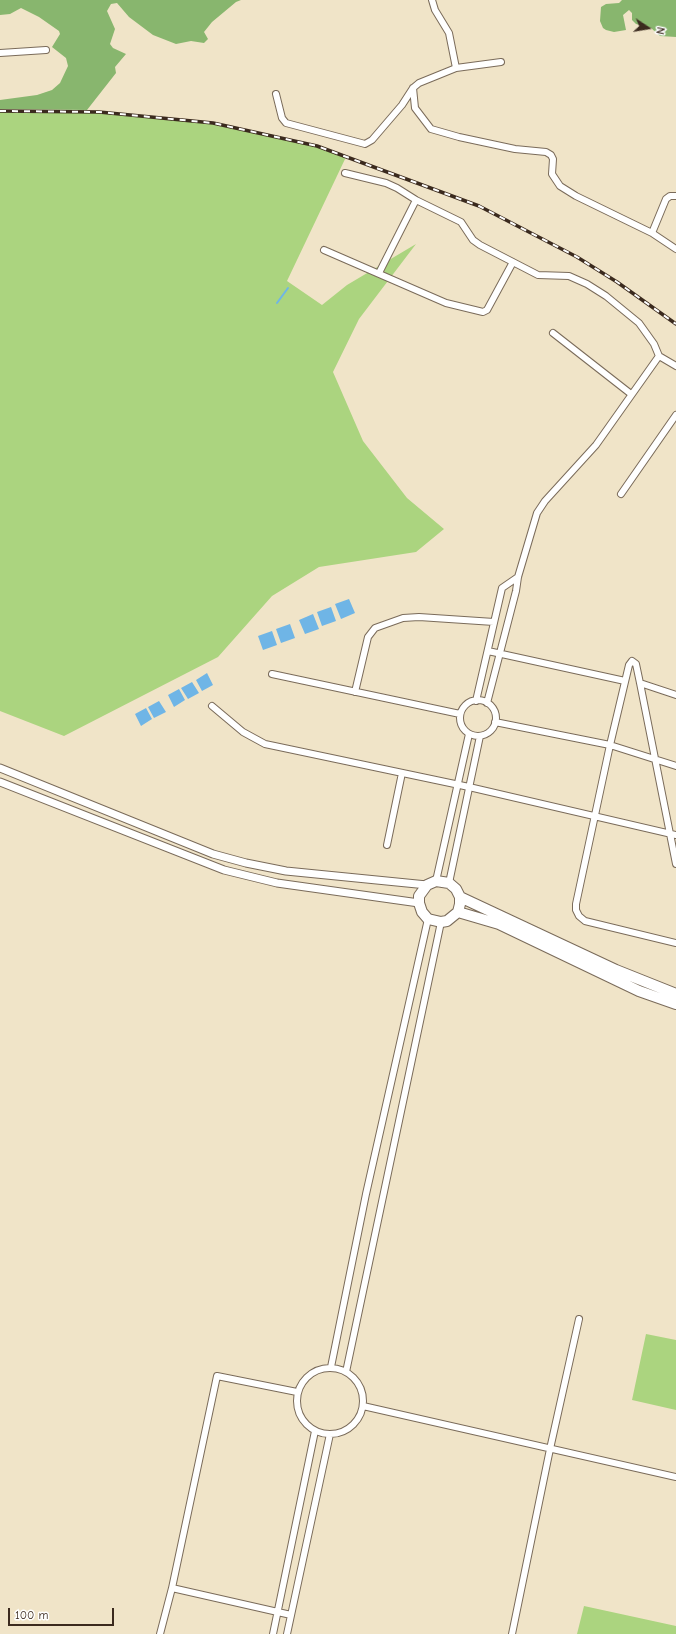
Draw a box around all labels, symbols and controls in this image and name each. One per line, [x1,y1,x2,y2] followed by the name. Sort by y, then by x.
[628,8,668,48] north arrow
[653,26,667,35] text: N
[10,1600,116,1626] scale bar
[15,1608,48,1622] text: 100 m

